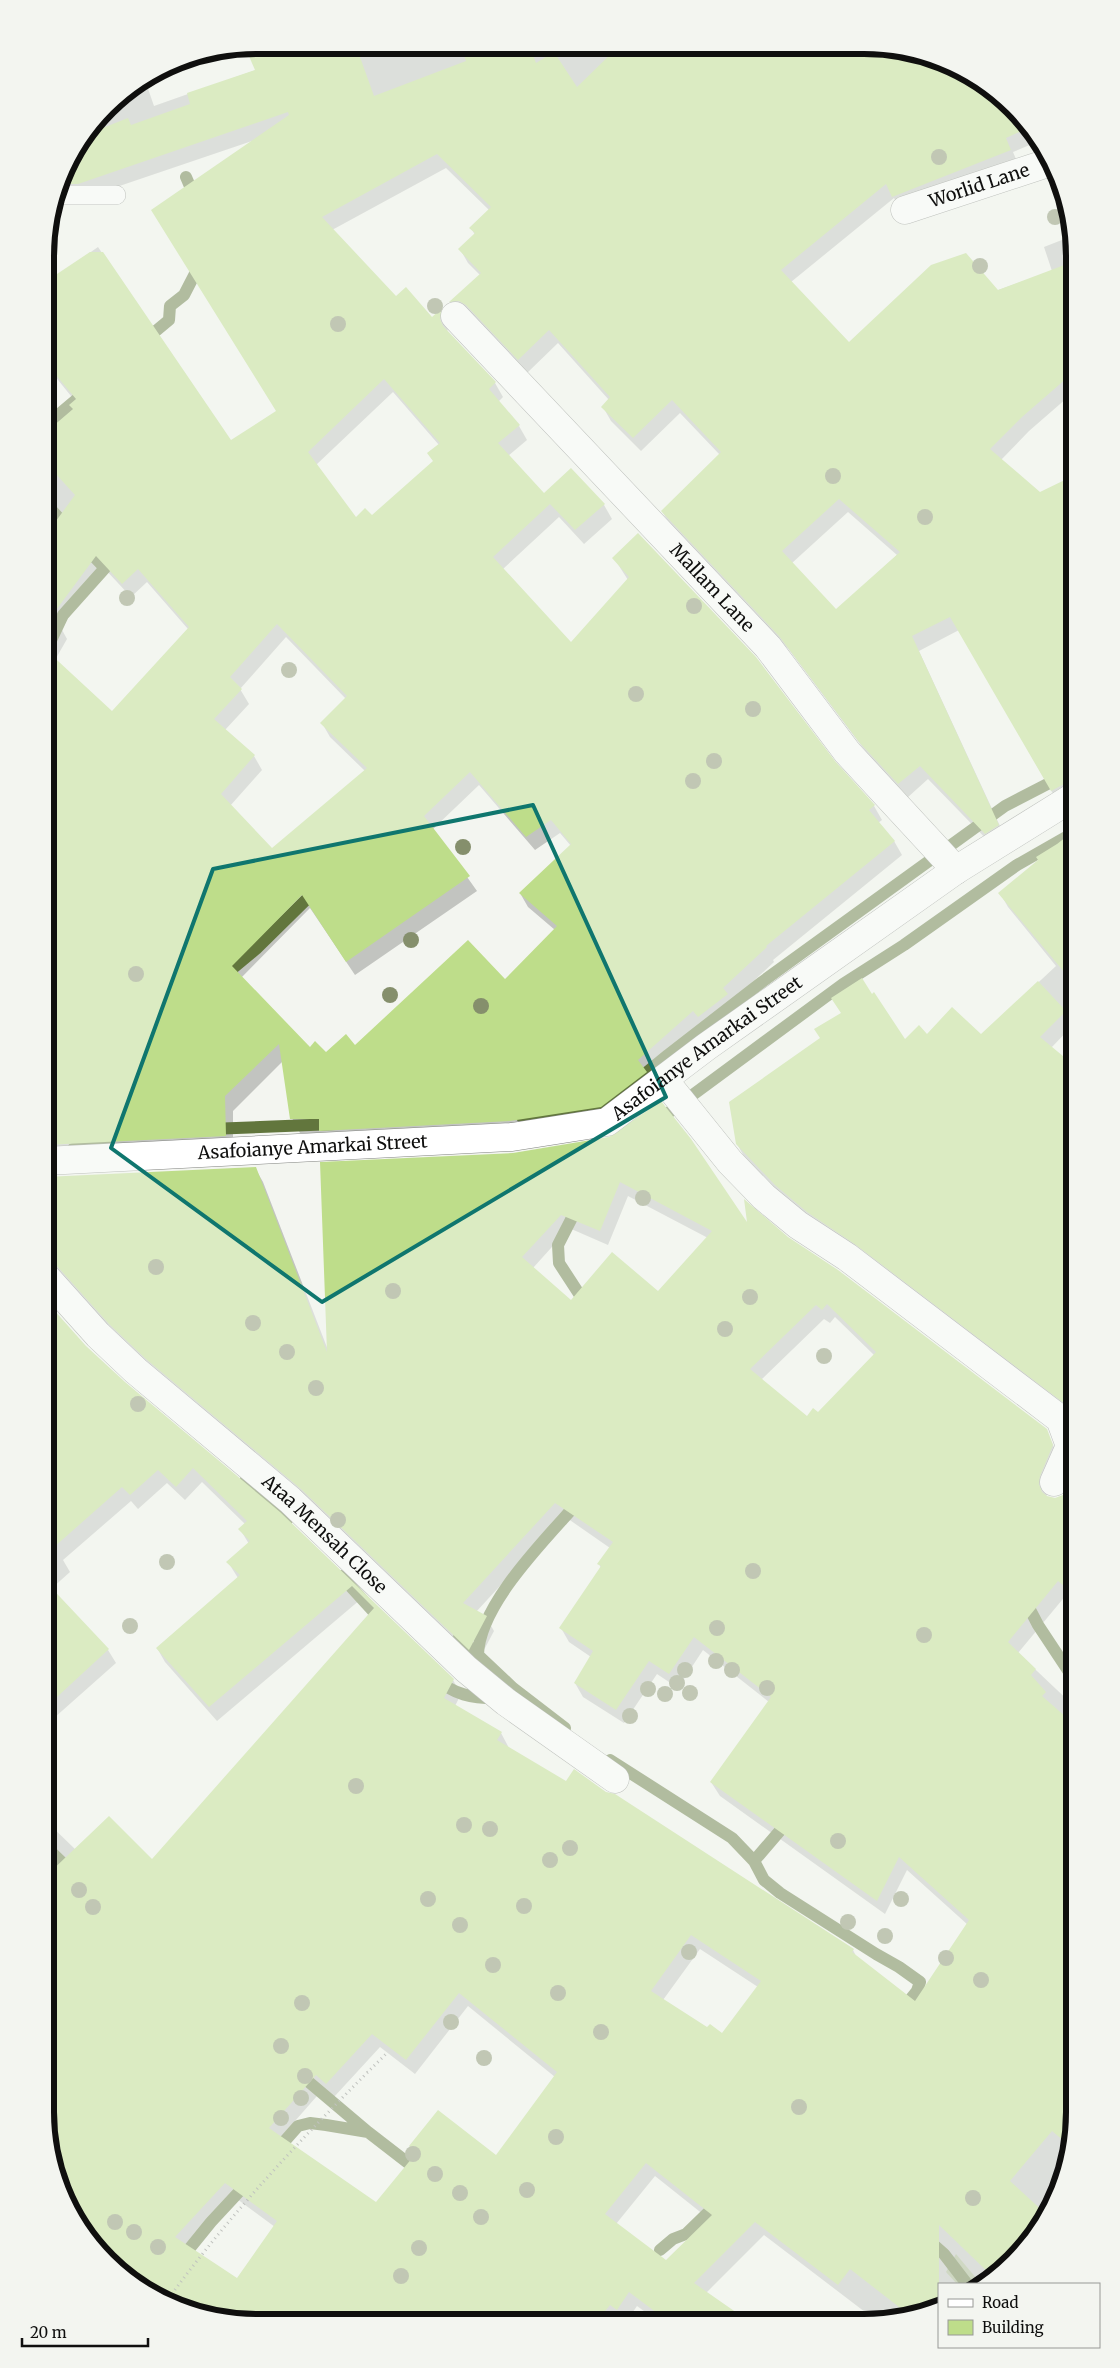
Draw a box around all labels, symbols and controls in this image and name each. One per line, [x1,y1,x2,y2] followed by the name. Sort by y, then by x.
[925,158,1032,213] street label: Worlid Lane
[665,538,760,636] street label: Mallam Lane
[606,971,806,1126] street label: Asafoianye Amarkai Street
[196,1129,428,1164] street label: Asafoianye Amarkai Street
[257,1469,392,1598] street label: Ataa Mensah Close
[938,2283,1100,2348] legend
[982,2293,1018,2312] text: Road
[22,2316,149,2348] scale bar
[982,2318,1044,2337] text: Building
[30,2323,67,2342] text: 20 m

